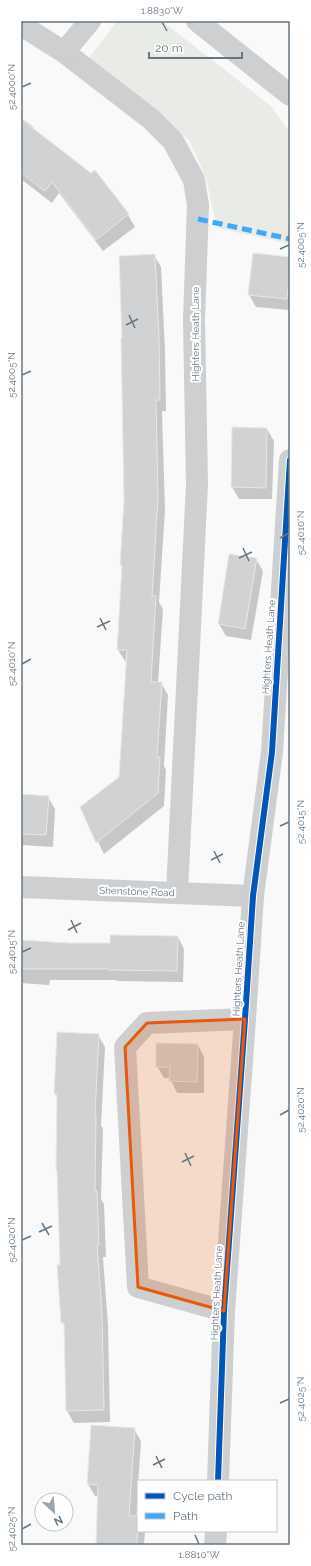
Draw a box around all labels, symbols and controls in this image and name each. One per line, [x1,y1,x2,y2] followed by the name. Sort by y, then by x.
[141,5,184,16] text: 1.8830°W
[149,34,242,60] scale bar
[155,41,183,55] text: 20 m
[6,64,17,110] text: 52.4000°N
[295,222,306,268] text: 52.4005°N
[190,286,201,381] street label: Highters Heath Lane
[6,352,17,398] text: 52.4005°N
[295,511,306,555] text: 52.4010°N
[260,599,277,695] street label: Highters Heath Lane
[6,642,17,686] text: 52.4010°N
[295,800,306,844] text: 52.4015°N
[99,885,175,898] street label: Shenstone Road
[231,921,246,1017] street label: Highters Heath Lane
[6,930,17,974] text: 52.4015°N
[295,1087,306,1133] text: 52.4020°N
[6,1217,17,1263] text: 52.4020°N
[209,1245,224,1341] street label: Highters Heath Lane
[295,1376,306,1422] text: 52.4025°N
[137,1480,277,1532] legend
[173,1489,232,1503] text: Cycle path
[34,1492,74,1532] north arrow
[6,1506,17,1552] text: 52.4025°N
[173,1509,198,1523] text: Path
[52,1513,65,1528] text: N
[178,1549,220,1560] text: 1.8810°W

